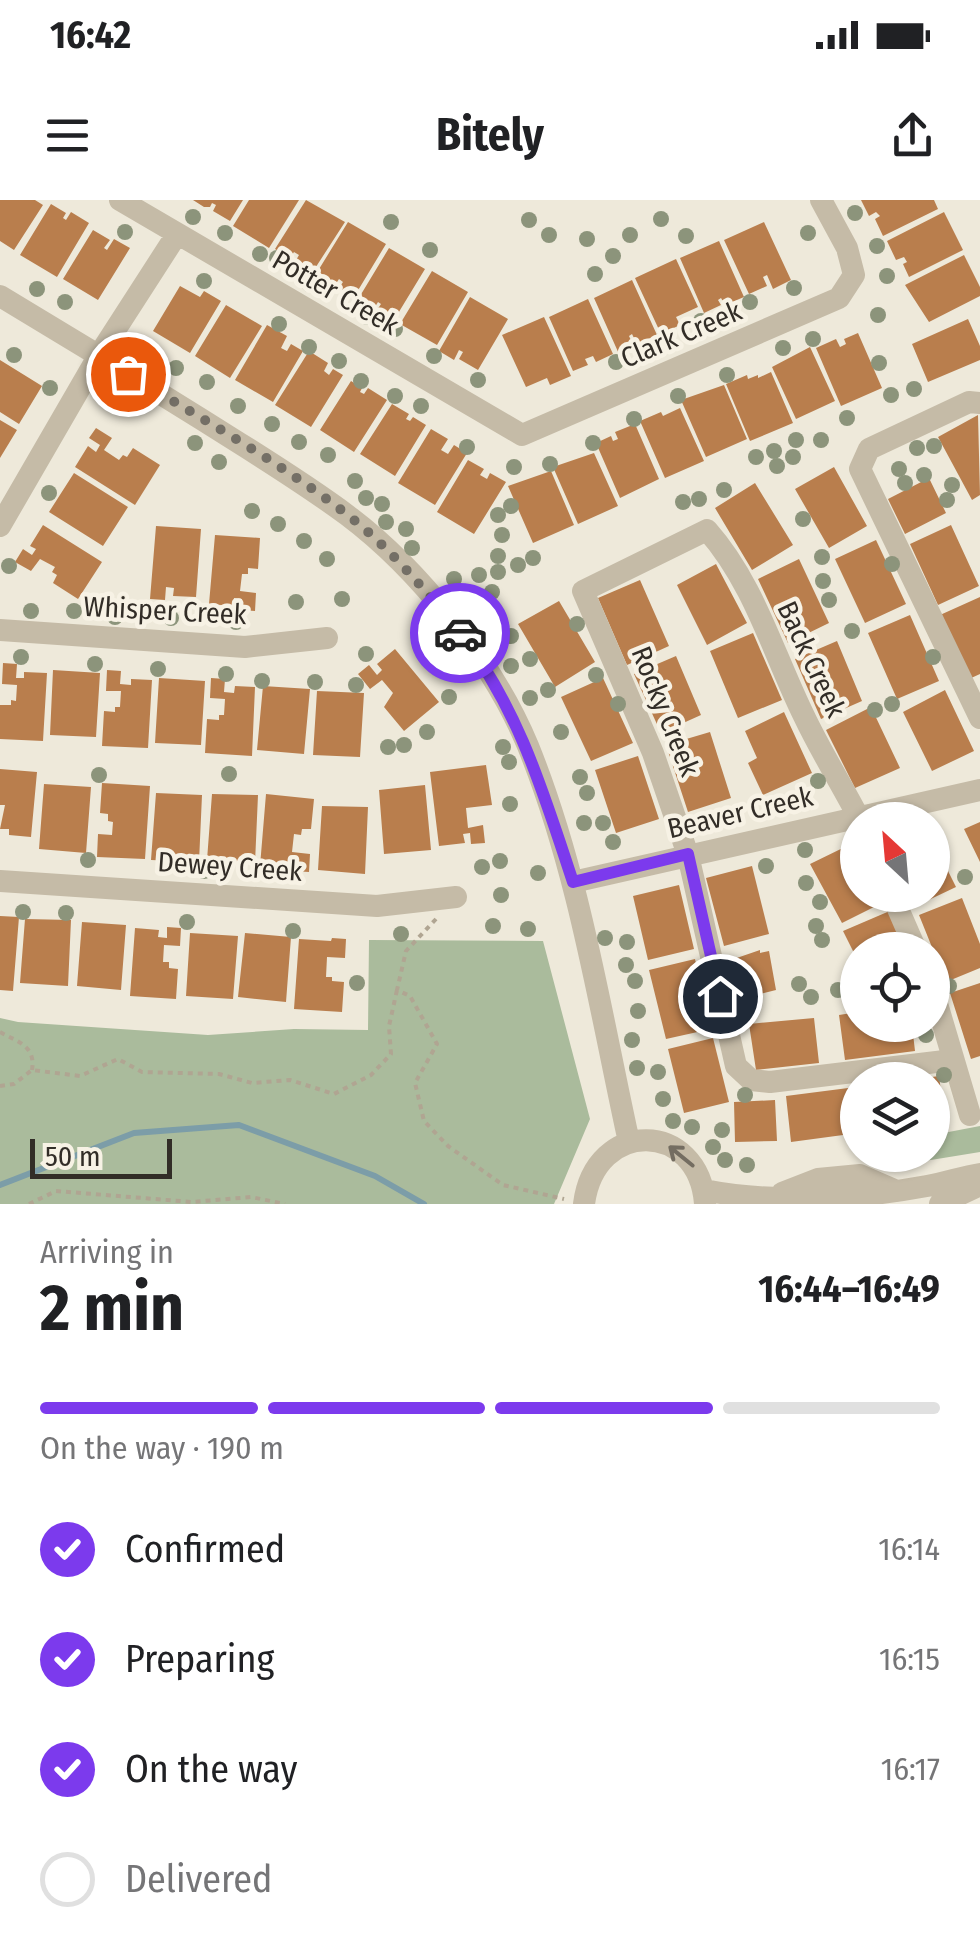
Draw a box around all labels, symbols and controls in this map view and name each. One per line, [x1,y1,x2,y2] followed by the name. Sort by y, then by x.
[50,12,131,58] text: 16:42
[40,108,95,163] icon: menu
[436,108,544,162] text: Bitely
[885,108,940,163] icon: share
[267,243,405,342] street label: Potter Creek
[616,294,747,375] street label: Clark Creek
[86,332,171,417] pin
[101,347,156,402] icon: bag
[410,583,510,683] courier
[83,590,248,631] street label: Whisper Creek
[770,596,853,723] street label: Back Creek
[433,606,488,661] icon: car
[625,641,707,782] street label: Rocky Creek
[664,780,817,845] street label: Beaver Creek
[840,802,950,912] north arrow
[840,802,950,1172] map controls
[157,845,304,888] street label: Dewey Creek
[840,932,950,1042] button: locate
[678,954,763,1039] pin
[693,969,748,1024] icon: home
[840,1062,950,1172] button: layers
[30,1134,172,1178] scale bar
[45,1140,101,1173] text: 50 m
[669,1145,695,1167] one-way arrow
[40,1233,174,1271] text: Arriving in
[758,1266,940,1312] text: 16:44–16:49
[40,1269,184,1347] text: 2 min
[40,1429,284,1467] text: On the way · 190 m
[40,1522,95,1577] icon: check
[125,1526,285,1572] text: Confirmed
[878,1530,940,1568] text: 16:14
[40,1632,95,1687] icon: check
[125,1636,274,1682] text: Preparing
[879,1640,940,1678] text: 16:15
[40,1742,95,1797] icon: check
[125,1746,297,1792] text: On the way
[881,1750,940,1788] text: 16:17
[125,1856,272,1902] text: Delivered

